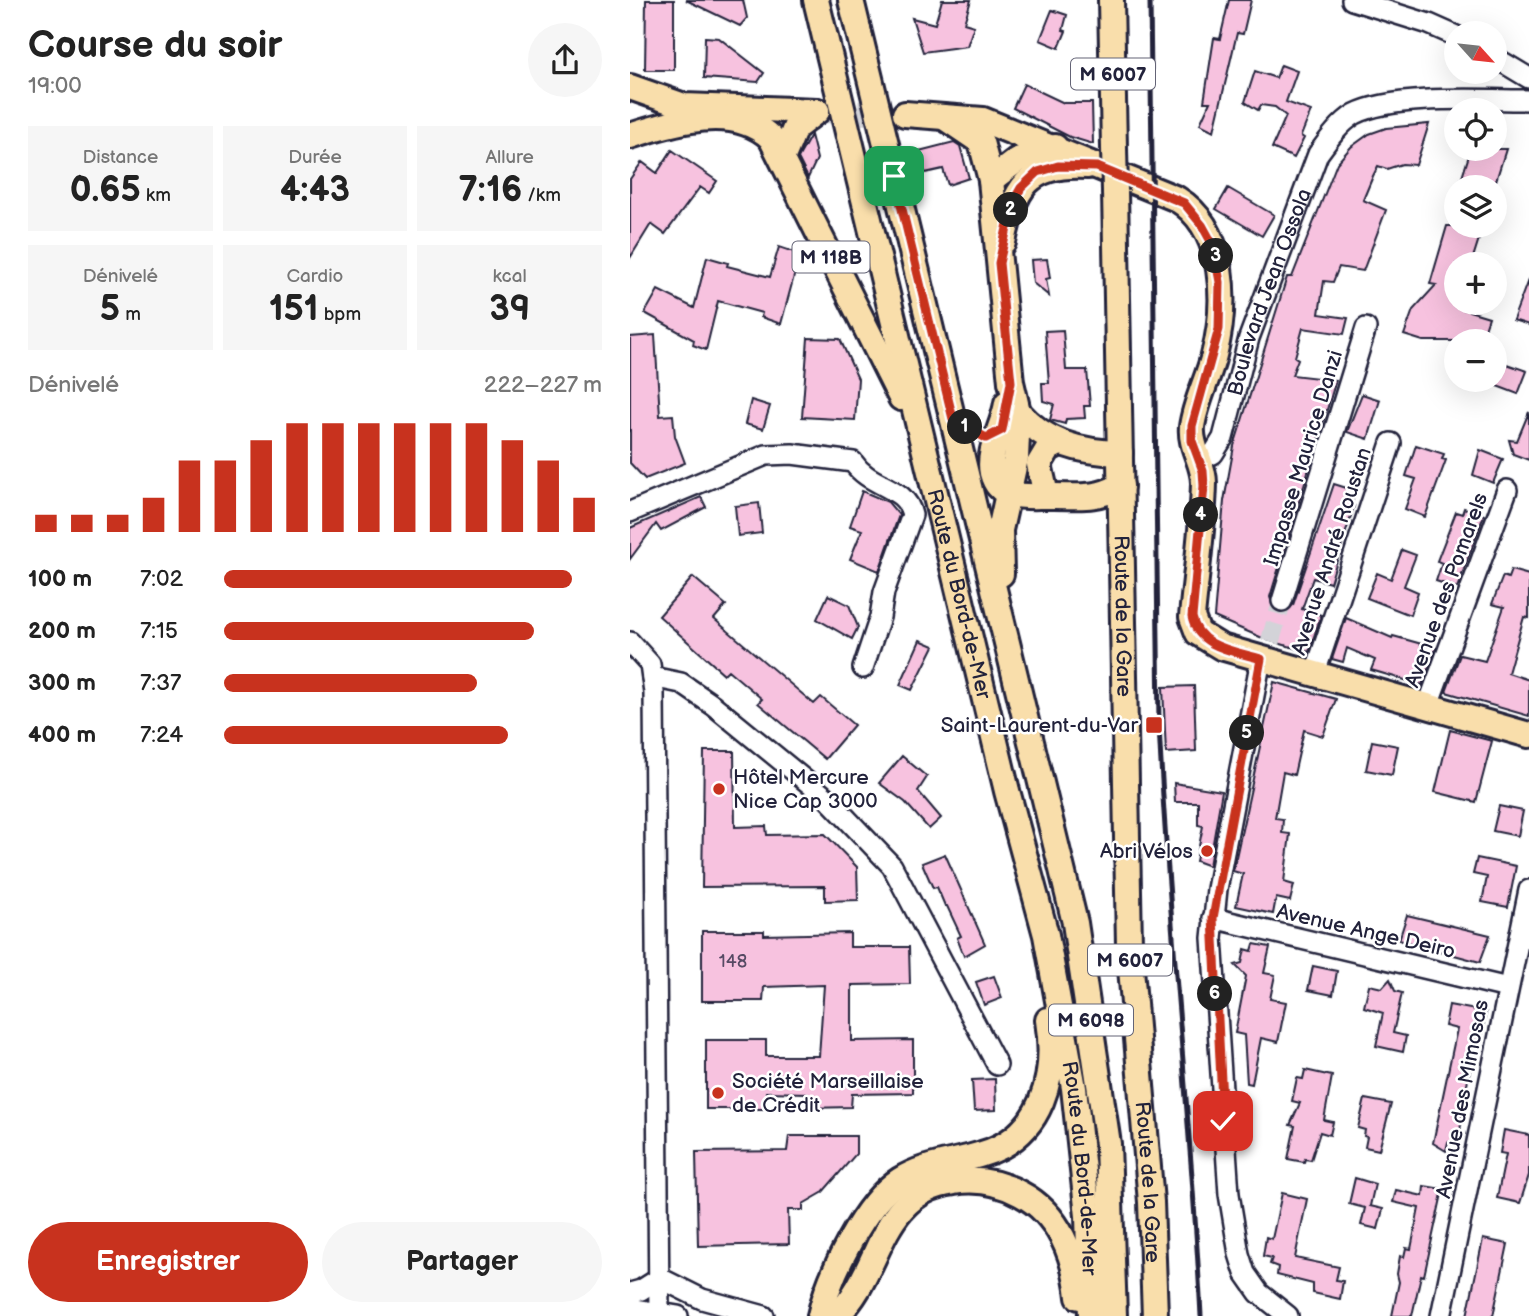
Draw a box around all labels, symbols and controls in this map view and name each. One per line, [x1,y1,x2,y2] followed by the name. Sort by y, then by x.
[1444,21,1507,84] north arrow
[1444,21,1507,392] map controls
[28,23,283,68] text: Course du soir
[528,23,602,97] button: share
[1071,58,1155,90] road number: M 6007
[28,72,82,100] text: 19:00
[1444,98,1507,161] button: locate
[82,146,158,169] text: Distance
[288,146,342,169] text: Durée
[485,146,534,169] text: Allure
[864,146,924,206] pin
[875,157,913,195] icon: arrive
[70,169,141,212] text: 0.65
[280,169,350,212] text: 4:43
[458,169,522,212] text: 7:16
[1444,175,1507,238] button: layers
[141,184,171,207] text: km
[522,184,561,207] text: /km
[1223,185,1317,398] street label: Boulevard Jean Ossola
[994,192,1028,228] pin: 2
[1005,198,1016,221] text: 2
[1198,238,1234,274] pin: 3
[792,242,870,272] road number: M 118B
[1210,244,1221,267] text: 3
[1444,252,1507,315] button: +
[83,265,158,288] text: Dénivelé
[287,265,343,288] text: Cardio
[493,265,527,288] text: kcal
[100,288,120,331] text: 5
[269,288,319,331] text: 151
[489,288,530,331] text: 39
[120,303,141,326] text: m
[319,303,361,326] text: bpm
[1444,329,1507,392] button: −
[1259,347,1348,569] street label: Impasse Maurice Danzi
[28,371,119,399] text: Dénivelé
[484,371,602,399] text: 222–227 m
[948,410,982,444] pin: 1
[961,415,969,438] text: 1
[1286,444,1377,658] street label: Avenue André Roustan
[922,486,996,702] street label: Route du Bord-de-Mer
[1400,490,1493,691] street label: Avenue des Pomarels
[1184,498,1218,532] pin: 4
[1195,503,1206,526] text: 4
[1108,535,1136,697] street label: Route de la Gare
[28,565,92,593] text: 100 m
[140,565,183,593] text: 7:02
[28,617,96,645] text: 200 m
[140,617,178,645] text: 7:15
[28,669,96,697] text: 300 m
[140,669,181,697] text: 7:37
[941,713,1138,738] place label: Saint-Laurent-du-Var
[1144,715,1164,735] marker: Saint-Laurent-du-Var
[1230,716,1264,750] pin: 5
[28,721,96,749] text: 400 m
[140,721,183,749] text: 7:24
[1241,721,1252,744] text: 5
[733,765,878,814] place label: Hôtel Mercure Nice Cap 3000
[711,781,727,797] marker: Hôtel Mercure Nice Cap 3000
[1100,839,1193,864] place label: Abri Vélos
[1199,843,1215,859] marker: Abri Vélos
[1274,899,1458,964] street label: Avenue Ange Deiro
[1088,944,1172,976] road number: M 6007
[719,951,747,972] house number: 148
[1198,976,1232,1012] pin: 6
[1209,982,1220,1005] text: 6
[1431,998,1494,1200] street label: Avenue des Mimosas
[1049,1004,1133,1036] road number: M 6098
[1056,1059,1102,1276] street label: Route du Bord-de-Mer
[732,1069,924,1118] place label: Société Marseillaise de Crédit
[710,1085,726,1101] marker: Société Marseillaise de Crédit
[1193,1091,1253,1151] pin
[1129,1100,1165,1263] street label: Route de la Gare
[1204,1102,1242,1140] icon: check
[28,1222,308,1302] button: Enregistrer
[322,1222,602,1302] button: Partager

